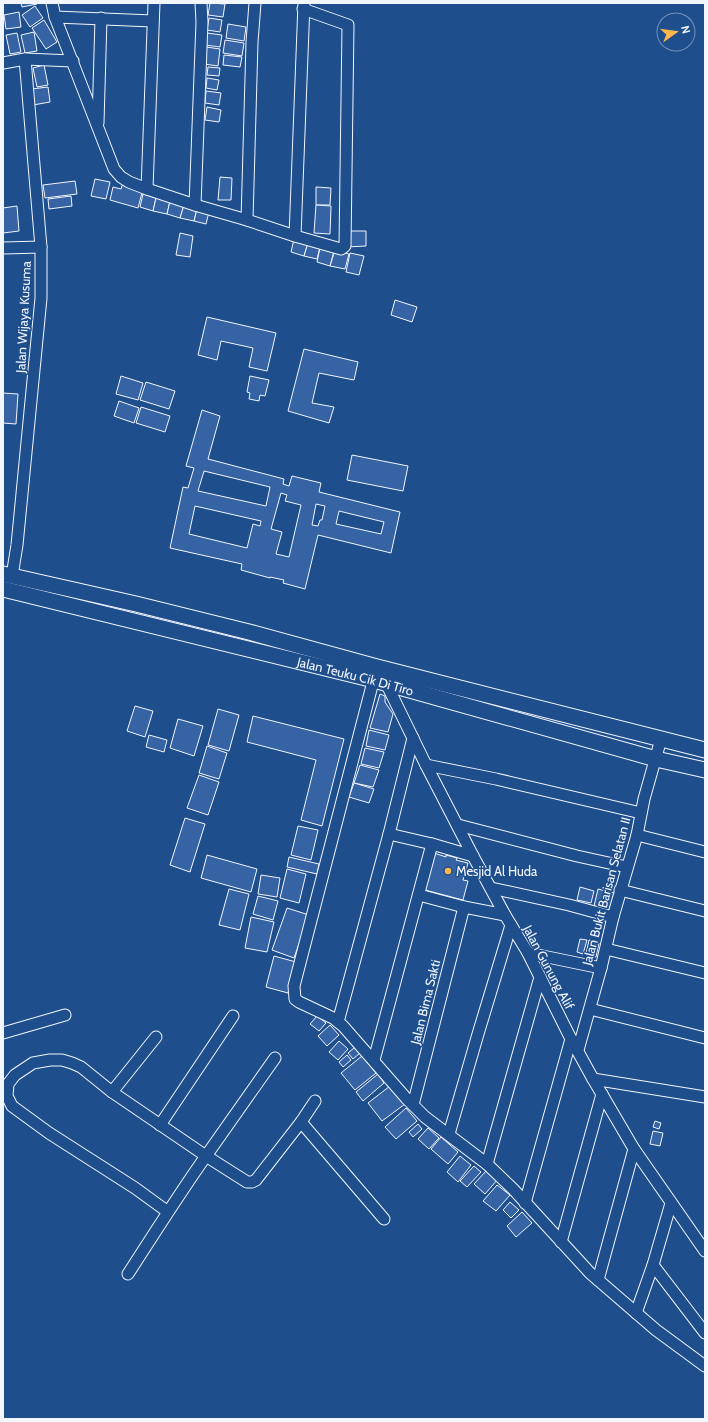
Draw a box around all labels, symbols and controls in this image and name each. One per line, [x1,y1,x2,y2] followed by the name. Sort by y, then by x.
[656,12,696,52] north arrow
[678,24,693,35] text: N
[12,260,35,374] street label: Jalan Wijaya Kusuma
[295,653,415,699] street label: Jalan Teuku Cik Di Tiro
[578,815,634,968] street label: Jalan Bukit Barisan Selatan II
[456,863,538,880] place label: Mesjid Al Huda
[443,866,453,876] marker: Mesjid Al Huda
[520,921,578,1013] street label: Jalan Gunung Alif
[407,958,443,1047] street label: Jalan Bima Sakti

